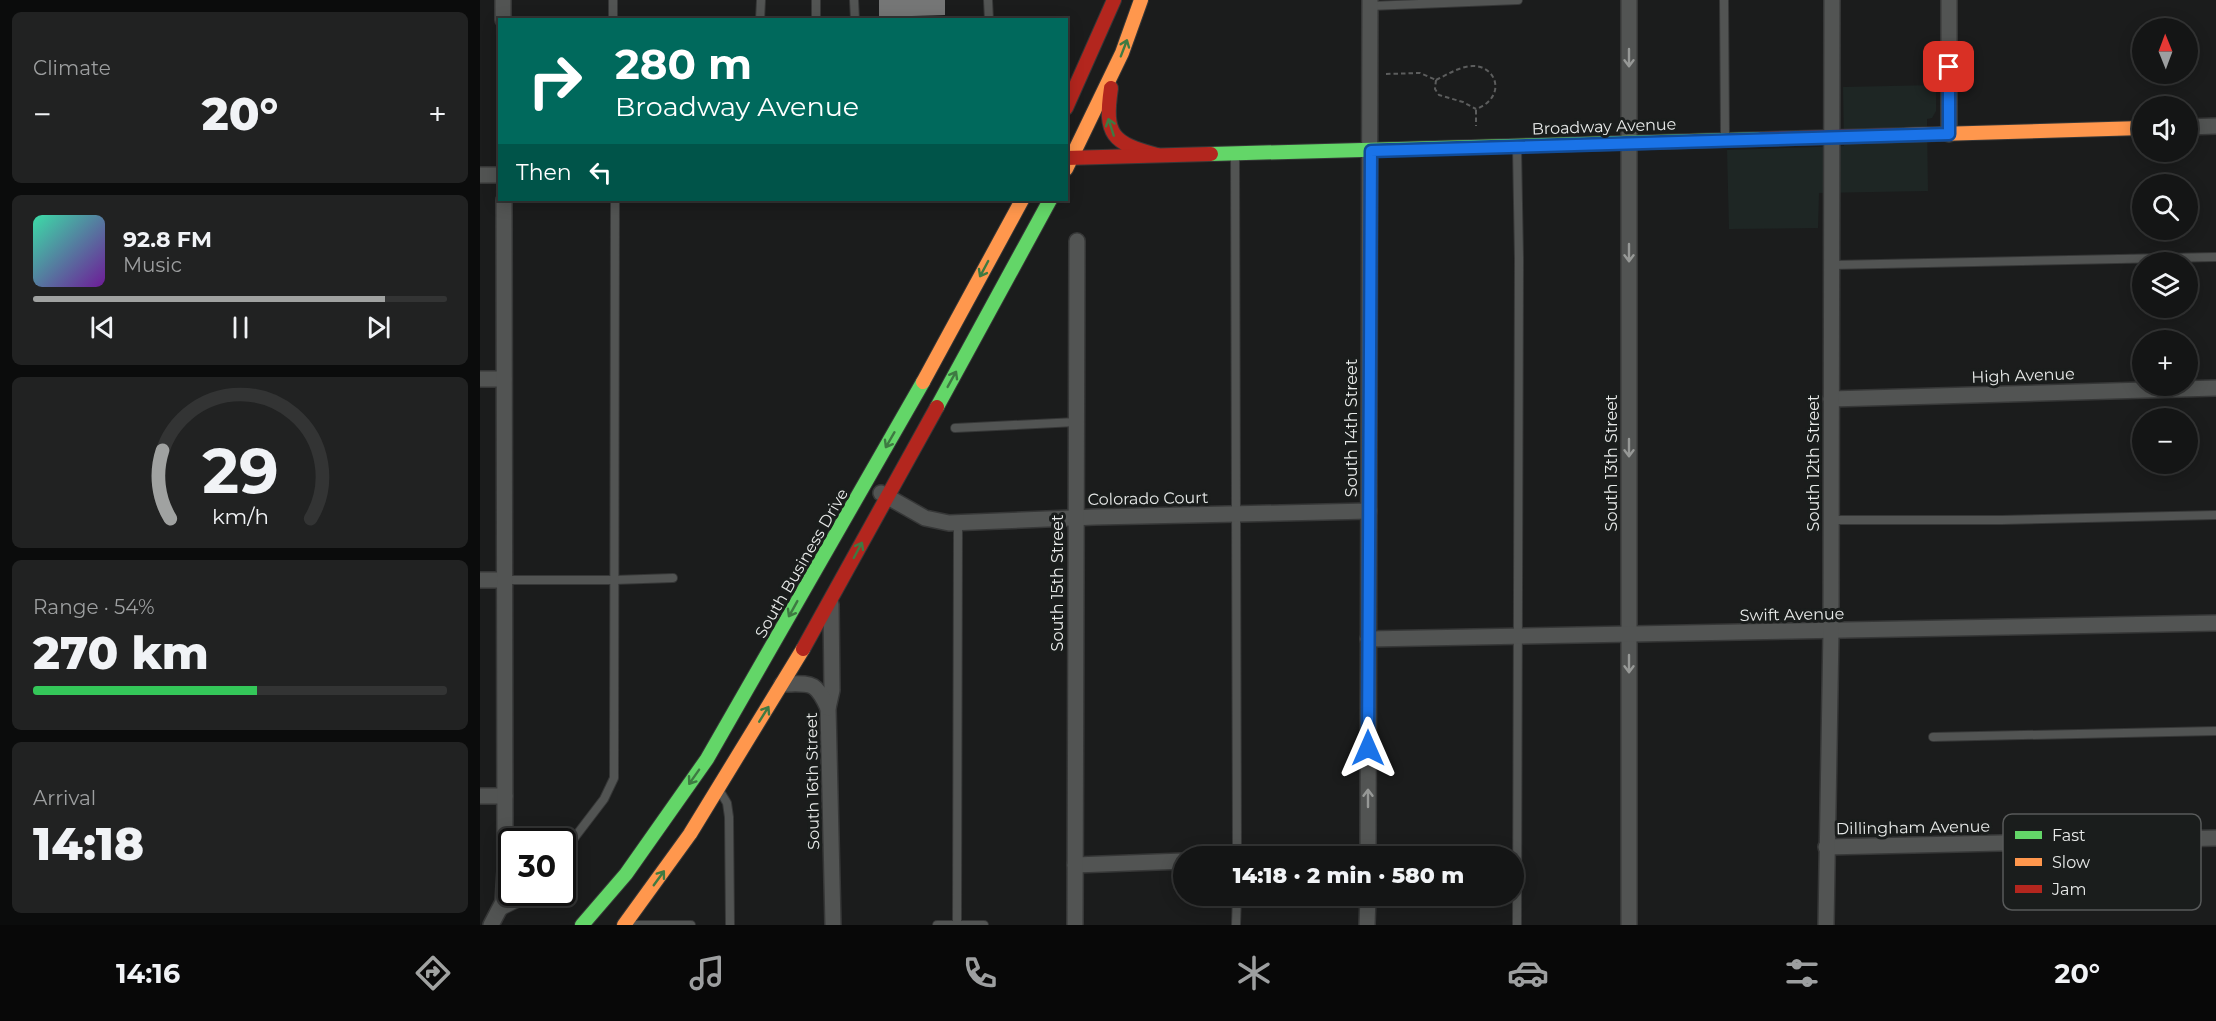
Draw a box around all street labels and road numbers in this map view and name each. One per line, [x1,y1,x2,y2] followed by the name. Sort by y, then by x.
[1531,114,1677,139] street label: Broadway Avenue
[1342,358,1361,497] street label: South 14th Street
[1971,364,2075,387] street label: High Avenue
[1602,394,1621,531] street label: South 13th Street
[1804,394,1823,531] street label: South 12th Street
[751,485,852,641] street label: South Business Drive
[1088,488,1209,509] street label: Colorado Court
[1048,514,1067,651] street label: South 15th Street
[1740,604,1844,625] street label: Swift Avenue
[802,712,823,850] street label: South 16th Street
[1836,817,1990,838] street label: Dillingham Avenue

